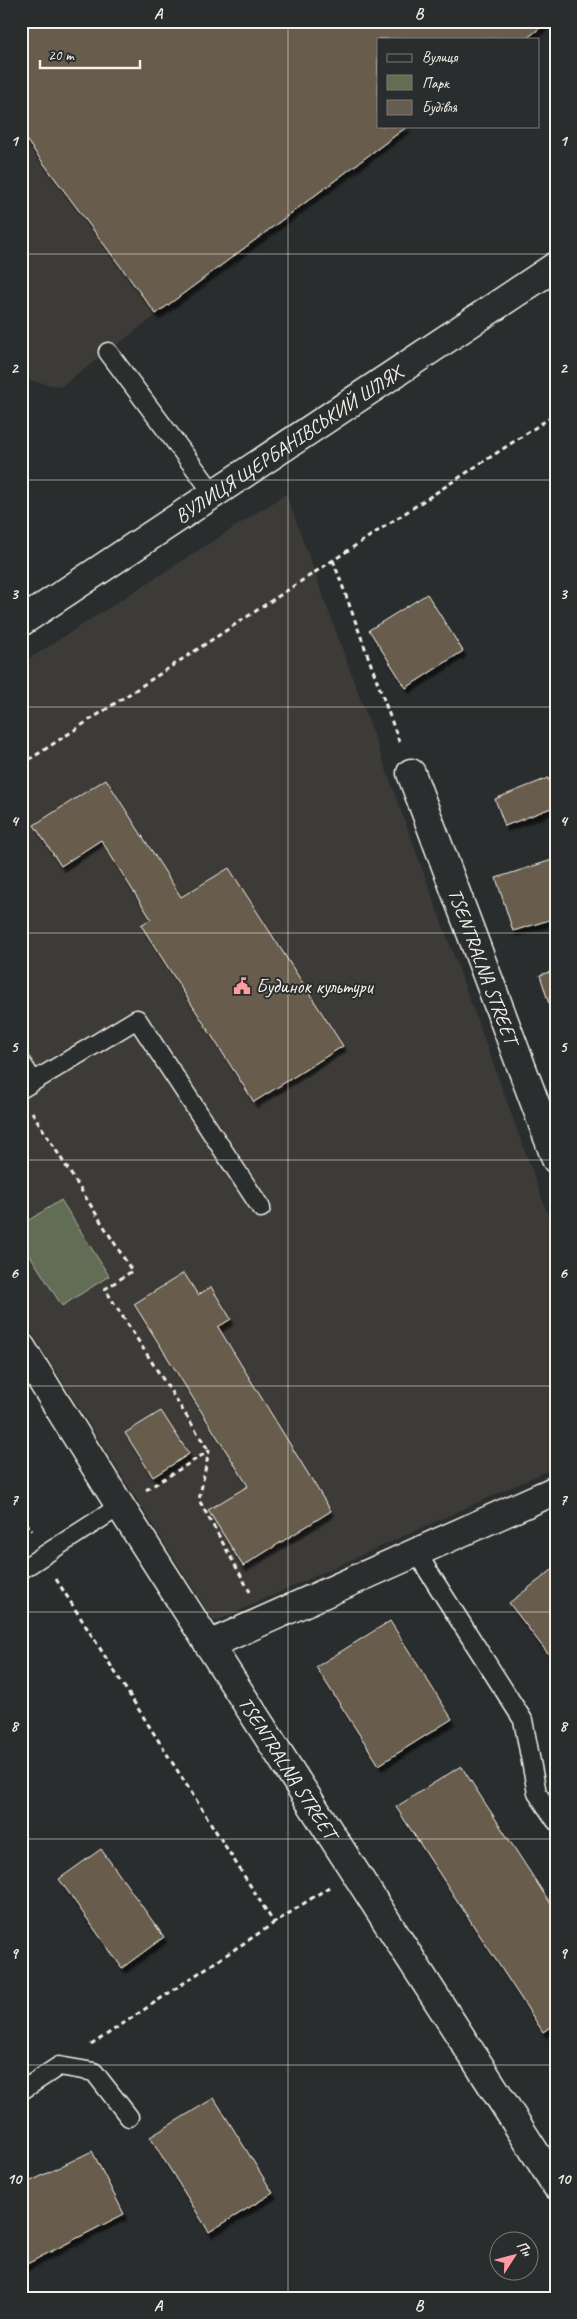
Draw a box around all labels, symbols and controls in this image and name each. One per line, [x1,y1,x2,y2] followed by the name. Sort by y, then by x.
[154,4,164,24] text: A
[415,4,425,24] text: B
[40,38,140,70] scale bar
[377,38,540,128] legend
[48,46,75,65] text: 20 m
[422,48,459,67] text: Вулиця
[422,74,450,93] text: Парк
[422,98,457,117] text: Будівля
[10,131,19,151] text: 1
[559,131,568,151] text: 1
[10,358,19,378] text: 2
[170,358,410,529] street label: ВУЛИЦЯ ЩЕРБАНІВСЬКИЙ ШЛЯХ
[559,358,568,378] text: 2
[10,584,19,604] text: 3
[559,584,568,604] text: 3
[10,811,19,831] text: 4
[559,811,568,831] text: 4
[442,885,525,1052] street label: TSENTRALNA STREET
[256,974,375,999] place label: Будинок культури
[232,976,252,996] public building icon: Будинок культури
[11,1037,20,1057] text: 5
[560,1037,569,1057] text: 5
[10,1263,19,1283] text: 6
[559,1263,568,1283] text: 6
[10,1490,19,1510] text: 7
[559,1490,568,1510] text: 7
[233,1692,345,1848] street label: TSENTRALNA STREET
[10,1716,19,1736] text: 8
[559,1716,568,1736] text: 8
[10,1943,19,1963] text: 9
[559,1943,568,1963] text: 9
[7,2169,23,2189] text: 10
[556,2169,572,2189] text: 10
[490,2232,540,2282] north arrow
[513,2238,536,2260] text: Пн
[154,2296,164,2316] text: A
[415,2296,425,2316] text: B

